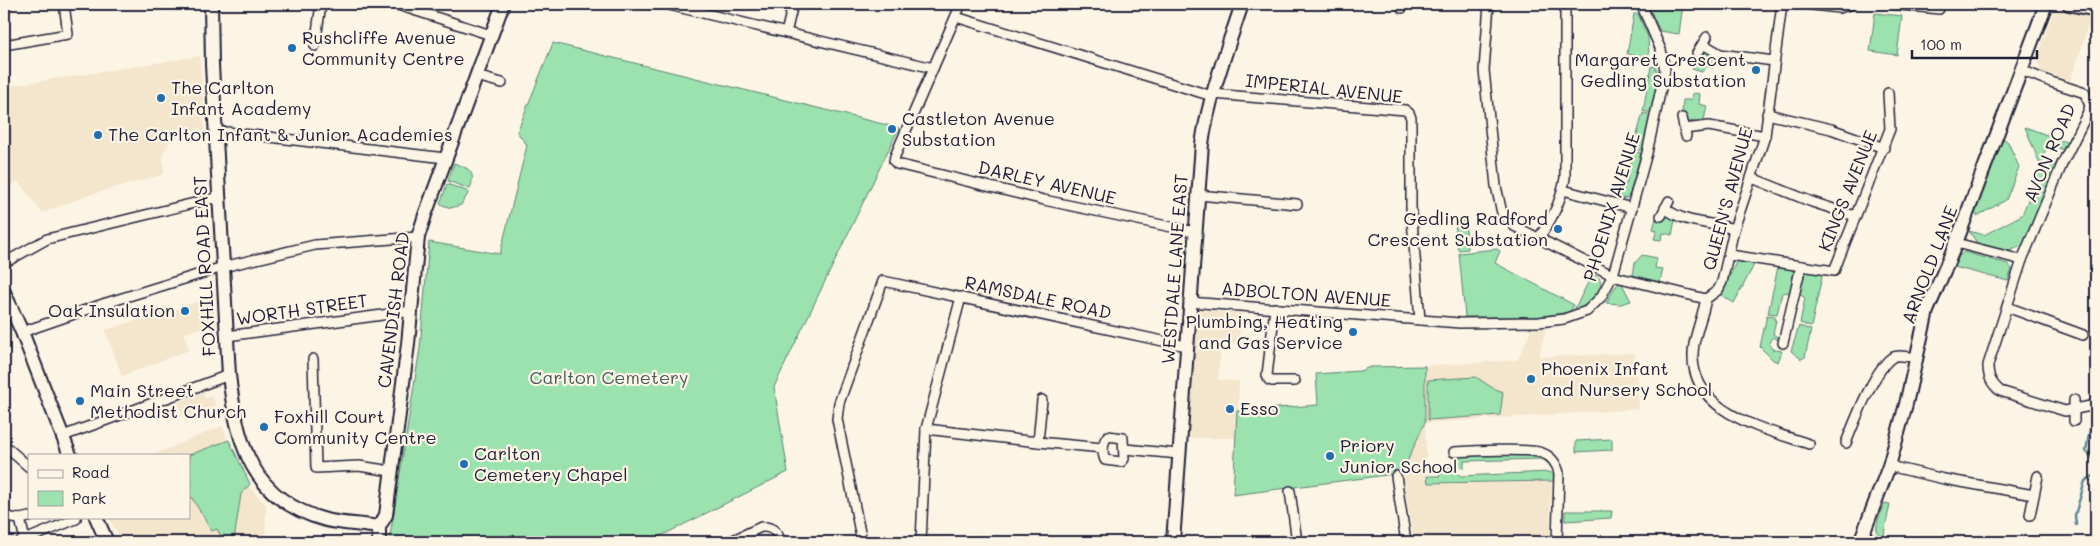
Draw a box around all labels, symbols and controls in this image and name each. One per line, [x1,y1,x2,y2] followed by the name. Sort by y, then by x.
[302,25,465,70] place label: Rushcliffe Avenue Community Centre
[1912,28,2038,60] scale bar
[1920,34,1962,54] text: 100 m
[286,42,298,54] marker: Rushcliffe Avenue Community Centre
[1574,47,1746,92] place label: Margaret Crescent Gedling Substation
[1750,64,1762,76] marker: Margaret Crescent Gedling Substation
[1244,68,1404,108] street label: IMPERIAL AVENUE
[171,75,311,120] place label: The Carlton Infant Academy
[155,92,167,104] marker: The Carlton Infant Academy
[2017,99,2081,206] street label: AVON ROAD
[902,106,1055,151] place label: Castleton Avenue Substation
[108,122,453,146] place label: The Carlton Infant & Junior Academies
[886,123,898,135] marker: Castleton Avenue Substation
[1696,125,1758,273] street label: QUEEN'S AVENUE
[1812,127,1882,255] street label: KINGS AVENUE
[92,129,104,141] marker: The Carlton Infant & Junior Academies
[1577,129,1645,284] street label: PHOENIX AVENUE
[976,154,1119,210] street label: DARLEY AVENUE
[1155,173,1193,365] street label: WESTDALE LANE EAST
[187,175,221,357] street label: FOXHILL ROAD EAST
[1896,202,1963,327] street label: ARNOLD LANE
[1367,206,1548,251] place label: Gedling Radford Crescent Substation
[1552,223,1564,235] marker: Gedling Radford Crescent Substation
[372,230,415,389] street label: CAVENDISH ROAD
[963,270,1114,324] street label: RAMSDALE ROAD
[1220,276,1392,312] street label: ADBOLTON AVENUE
[235,288,369,330] street label: WORTH STREET
[48,298,175,322] place label: Oak Insulation
[179,305,191,317] marker: Oak Insulation
[1186,309,1343,354] place label: Plumbing, Heating and Gas Service
[1347,326,1359,338] marker: Plumbing, Heating and Gas Service
[1541,356,1712,401] place label: Phoenix Infant and Nursery School
[530,365,688,389] park label: Carlton Cemetery
[1525,373,1537,385] marker: Phoenix Infant and Nursery School
[90,378,246,423] place label: Main Street Methodist Church
[74,395,86,407] marker: Main Street Methodist Church
[1240,396,1279,420] place label: Esso
[1224,403,1236,415] marker: Esso
[274,404,437,449] place label: Foxhill Court Community Centre
[258,421,270,433] marker: Foxhill Court Community Centre
[1340,433,1457,478] place label: Priory Junior School
[474,441,628,486] place label: Carlton Cemetery Chapel
[1324,450,1336,462] marker: Priory Junior School
[28,454,190,518] legend
[458,458,470,470] marker: Carlton Cemetery Chapel
[72,462,109,482] text: Road
[72,488,106,508] text: Park

